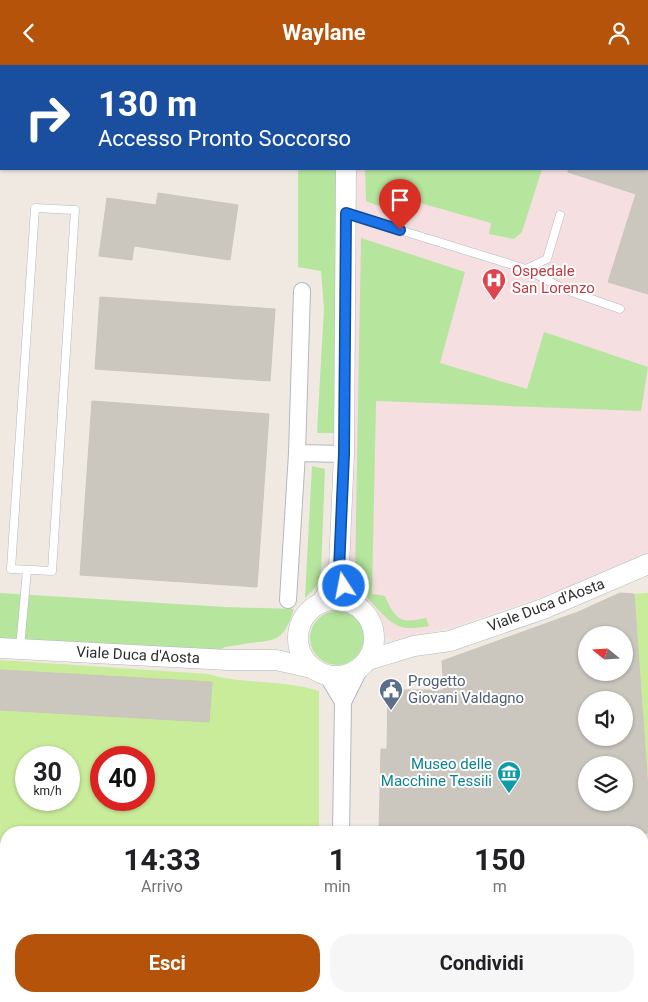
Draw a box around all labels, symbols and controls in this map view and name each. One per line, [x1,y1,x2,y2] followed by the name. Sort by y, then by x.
[15,19,43,47] icon: back
[605,19,633,47] icon: person
[282,20,366,45] text: Waylane
[98,84,197,125] text: 130 m
[15,85,80,150] icon: right
[98,126,351,151] text: Accesso Pronto Soccorso
[379,179,421,230] pin
[386,186,414,214] icon: arrive
[512,262,595,297] place label: Ospedale San Lorenzo
[481,267,507,301] hospital icon: Ospedale San Lorenzo
[317,559,369,611] position arrow
[485,574,607,636] street label: Viale Duca d'Aosta
[578,626,632,681] north arrow
[578,626,633,811] map controls
[76,643,200,667] street label: Viale Duca d'Aosta
[408,672,524,707] place label: Progetto Giovani Valdagno
[378,677,404,711] public building icon: Progetto Giovani Valdagno
[578,691,633,746] button: sound
[90,746,155,811] speed limit sign: 40
[381,755,492,790] place label: Museo delle Macchine Tessili
[578,756,633,811] button: layers
[33,758,62,787] text: 30
[496,760,522,794] museum icon: Museo delle Macchine Tessili
[33,784,62,798] text: km/h
[123,842,201,877] text: 14:33
[329,842,346,877] text: 1
[474,842,526,877] text: 150
[141,877,183,896] text: Arrivo
[324,877,351,896] text: min
[493,877,507,896] text: m
[15,934,320,992] button: Esci
[330,934,634,992] button: Condividi

